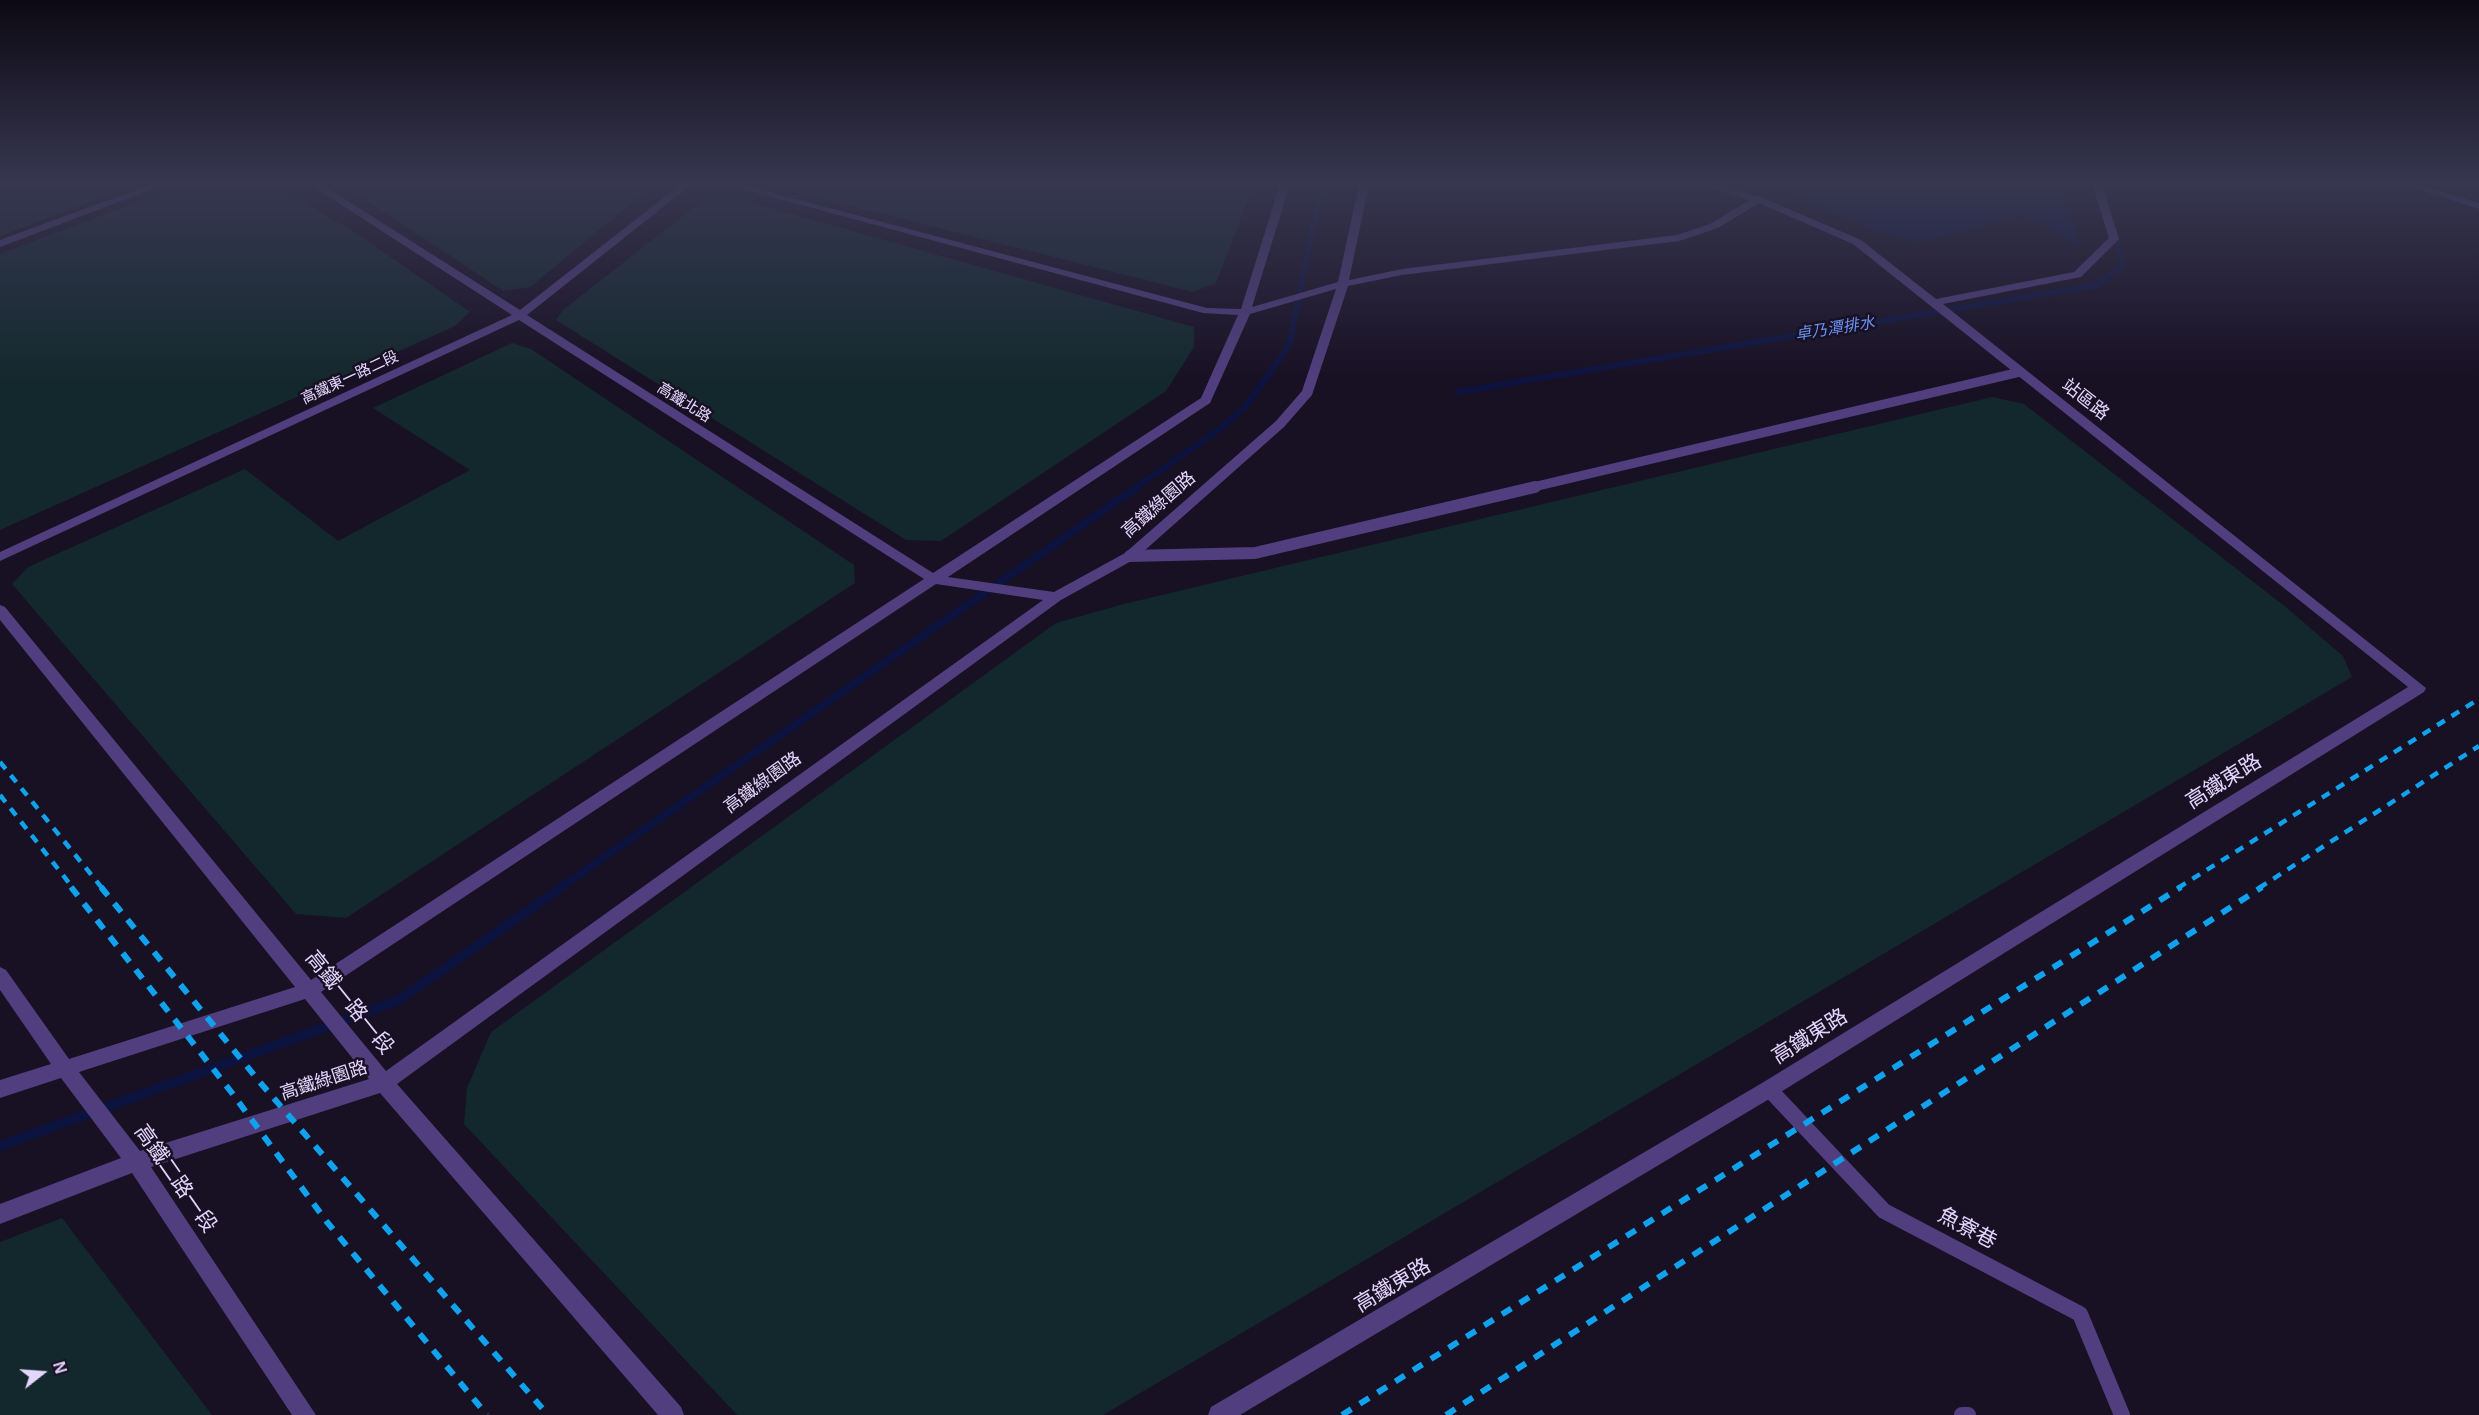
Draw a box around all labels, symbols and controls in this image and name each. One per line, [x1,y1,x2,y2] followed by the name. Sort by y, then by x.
[1794,313,1876,345] water label: 卓乃潭排水
[299,348,401,408] street label: 高鐵東一路二段
[2057,375,2113,425] street label: 站區路
[654,379,714,427] street label: 高鐵北路
[1118,467,1200,543] street label: 高鐵綠園路
[720,748,806,818] street label: 高鐵綠園路
[2182,749,2266,815] street label: 高鐵東路
[300,946,398,1060] street label: 高鐵一路一段
[1768,1004,1852,1070] street label: 高鐵東路
[278,1057,370,1105] street label: 高鐵綠園路
[129,1120,221,1238] street label: 高鐵二路一段
[1933,1203,2001,1255] street label: 魚寮巷
[1351,1254,1435,1318] street label: 高鐵東路
[12,1343,72,1403] north arrow
[50,1360,70,1376] text: N

